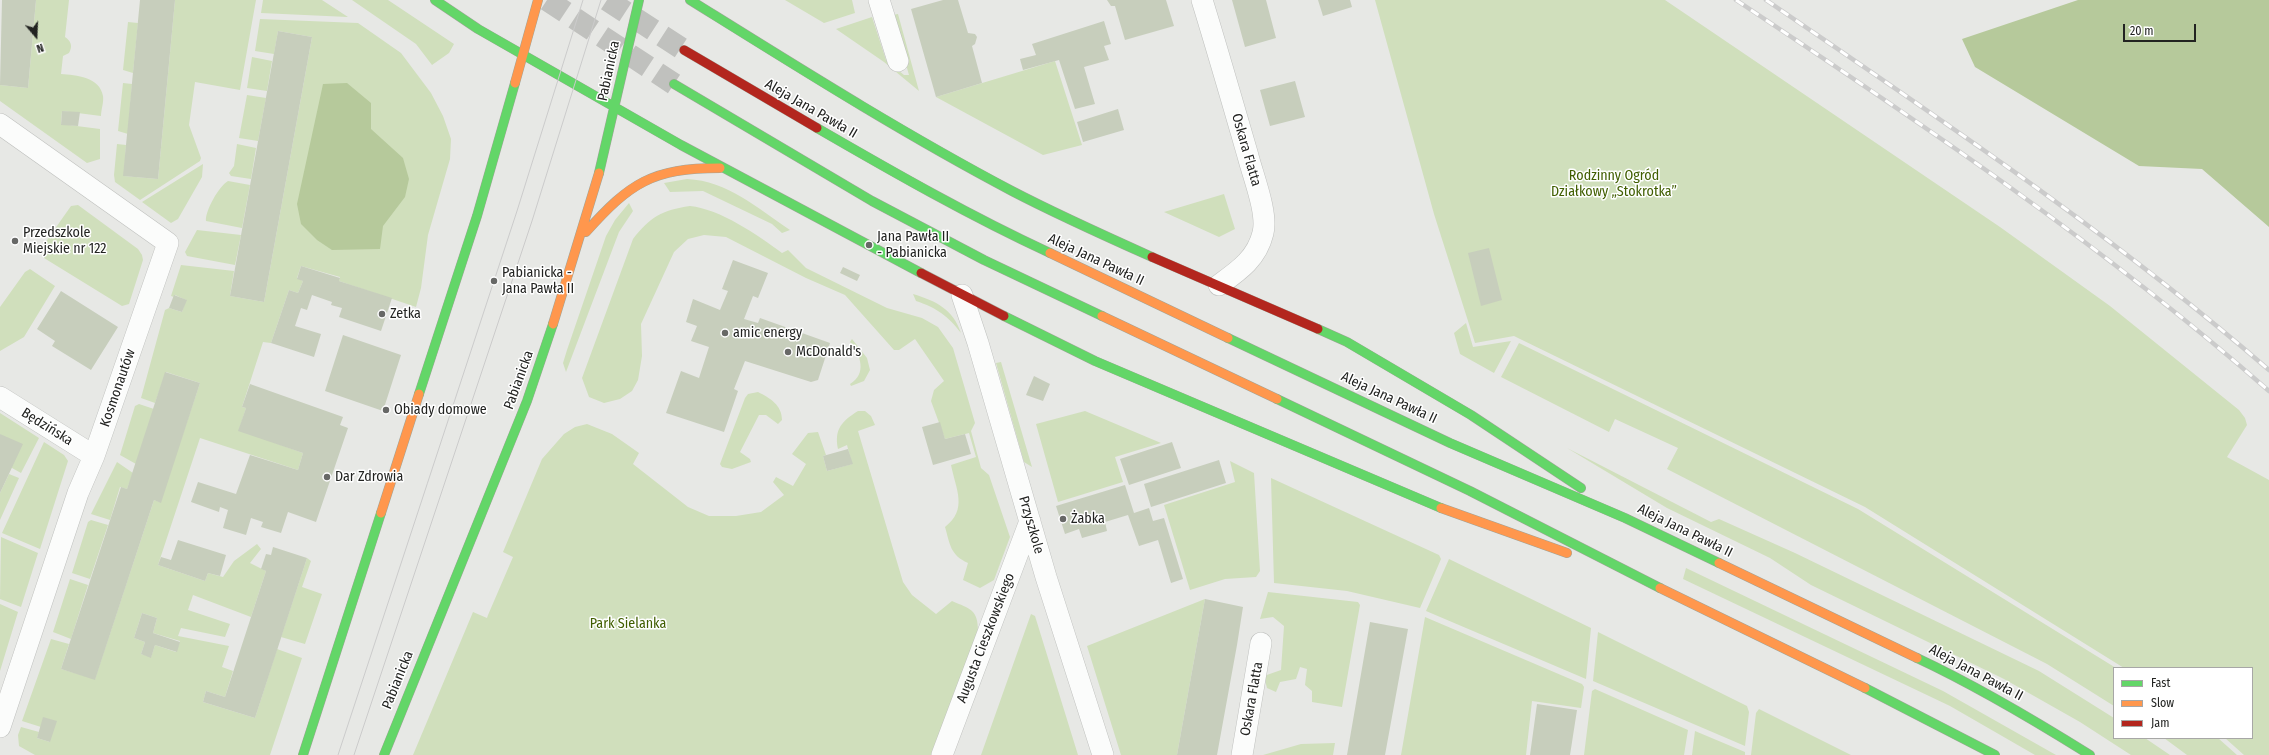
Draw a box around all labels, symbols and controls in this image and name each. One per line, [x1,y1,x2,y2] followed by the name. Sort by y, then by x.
[16,16,56,56] north arrow
[2125,16,2198,42] scale bar
[2130,24,2154,38] text: 20 m
[594,39,624,103] street label: Pabianicka
[35,41,45,55] text: N
[762,76,860,142] street label: Aleja Jana Pawła II
[1228,112,1264,188] street label: Oskara Flatta
[1551,168,1677,200] park label: Rodzinny Ogród Działkowy „Stokrotka”
[23,225,107,258] place label: Przedszkole Miejskie nr 122
[877,229,949,262] place label: Jana Pawła II - Pabianicka
[1045,230,1147,290] street label: Aleja Jana Pawła II
[10,236,20,246] marker: Przedszkole Miejskie nr 122
[864,240,874,250] marker: Jana Pawła II - Pabianicka
[502,265,574,298] place label: Pabianicka - Jana Pawła II
[489,276,499,286] marker: Pabianicka - Jana Pawła II
[390,306,421,322] place label: Zetka
[377,309,387,319] marker: Zetka
[733,325,802,341] place label: amic energy
[720,328,730,338] marker: amic energy
[796,344,861,360] place label: McDonald's
[97,347,139,429] street label: Kosmonautów
[783,347,793,357] marker: McDonald's
[501,348,537,412] street label: Pabianicka
[1338,368,1440,428] street label: Aleja Jana Pawła II
[394,402,487,418] place label: Obiady domowe
[18,405,76,449] street label: Będzińska
[381,405,391,415] marker: Obiady domowe
[335,469,403,485] place label: Dar Zdrowia
[322,472,332,482] marker: Dar Zdrowia
[1015,494,1047,556] street label: Przyszkole
[1635,501,1735,561] street label: Aleja Jana Pawła II
[1071,511,1105,527] place label: Żabka
[1058,514,1068,524] marker: Żabka
[953,571,1019,705] street label: Augusta Cieszkowskiego
[590,616,666,632] park label: Park Sielanka
[1926,641,2026,705] street label: Aleja Jana Pawła II
[379,648,417,712] street label: Pabianicka
[1237,661,1267,737] street label: Oskara Flatta
[2113,667,2253,739] legend
[2151,676,2170,690] text: Fast
[2151,696,2174,710] text: Slow
[2151,716,2169,730] text: Jam

